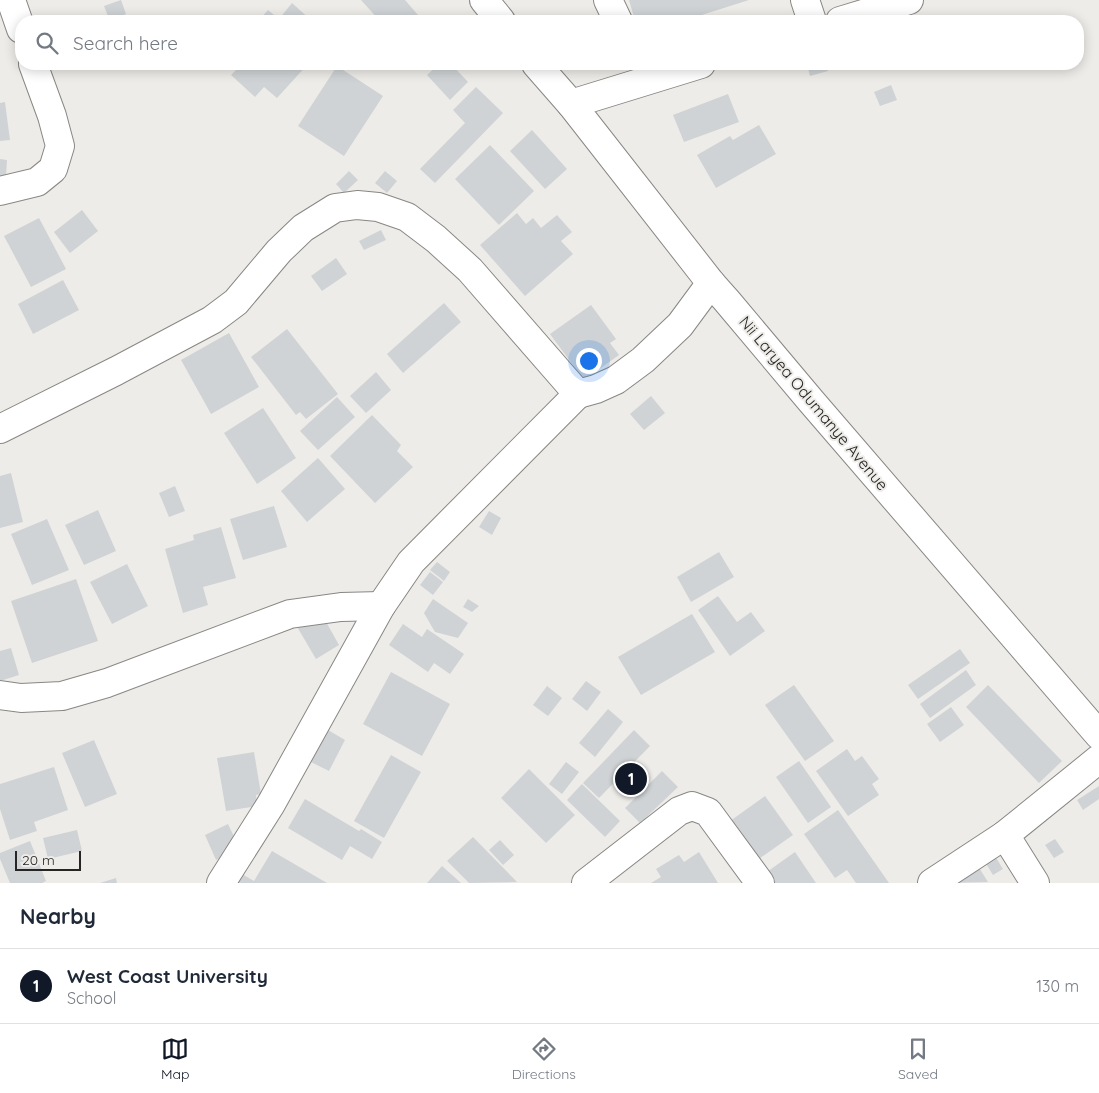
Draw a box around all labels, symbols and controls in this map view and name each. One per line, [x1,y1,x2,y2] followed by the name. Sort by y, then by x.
[15,15,1084,70] search box
[33,29,61,57] icon: search
[73,31,178,55] text: Search here
[735,312,893,494] street label: Nii Laryea Odumanye Avenue
[576,348,602,374] your location
[615,760,647,798] pin: 1
[15,848,81,871] scale bar
[22,851,55,869] text: 20 m
[20,903,96,929] text: Nearby
[67,964,268,988] text: West Coast University
[33,976,39,996] text: 1
[1036,976,1079,996] text: 130 m
[67,988,116,1008] text: School
[161,1035,190,1083] tab: Map
[512,1035,576,1083] tab: Directions
[898,1035,938,1083] tab: Saved

